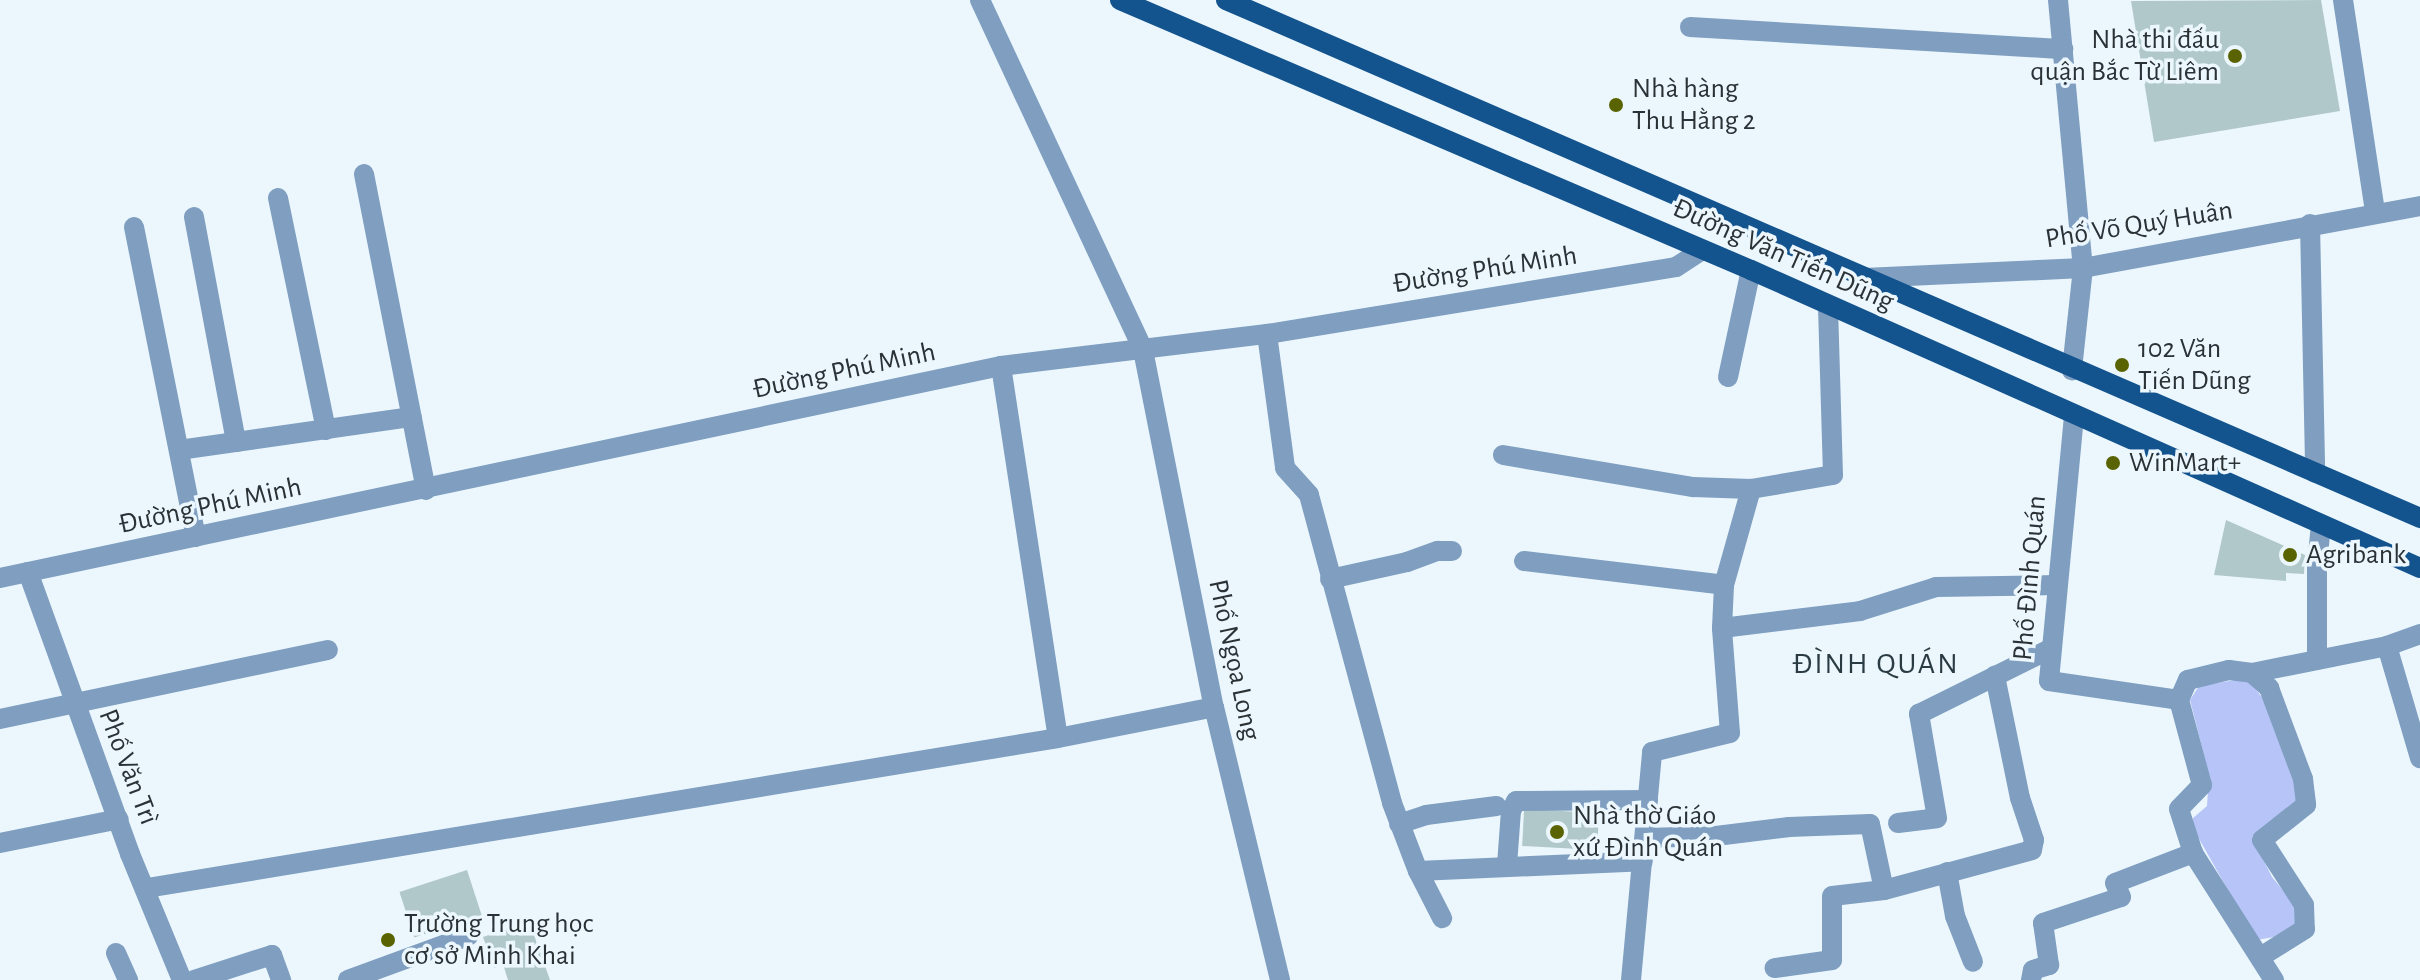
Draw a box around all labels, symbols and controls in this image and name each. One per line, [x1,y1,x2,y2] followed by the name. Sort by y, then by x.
[2030,23,2219,89] place label: Nhà thi đấu quận Bắc Từ Liêm
[2226,47,2244,65] marker: Nhà thi đấu quận Bắc Từ Liêm
[1632,72,1756,138] place label: Nhà hàng Thu Hằng 2
[1607,96,1625,114] marker: Nhà hàng Thu Hằng 2
[1667,191,1899,319] street label: Đường Văn Tiến Dũng
[2043,194,2235,256] street label: Phố Võ Quý Huân
[1390,239,1580,301] street label: Đường Phú Minh
[2138,332,2251,398] place label: 102 Văn Tiến Dũng
[750,335,938,407] street label: Đường Phú Minh
[2113,356,2131,374] marker: 102 Văn Tiến Dũng
[2129,446,2241,480] place label: WinMart+
[2104,454,2122,472] marker: WinMart+
[116,470,304,542] street label: Đường Phú Minh
[2006,494,2054,662] street label: Phố Đình Quán
[2306,538,2406,572] place label: Agribank
[2281,546,2299,564] marker: Agribank
[1201,576,1267,744] street label: Phố Ngọa Long
[1792,646,1960,682] district label: ĐÌNH QUÁN
[91,704,165,830] street label: Phố Văn Trì
[1573,799,1723,865] place label: Nhà thờ Giáo xứ Đình Quán
[1548,823,1566,841] marker: Nhà thờ Giáo xứ Đình Quán
[404,907,593,973] place label: Trường Trung học cơ sở Minh Khai
[379,931,397,949] marker: Trường Trung học cơ sở Minh Khai

